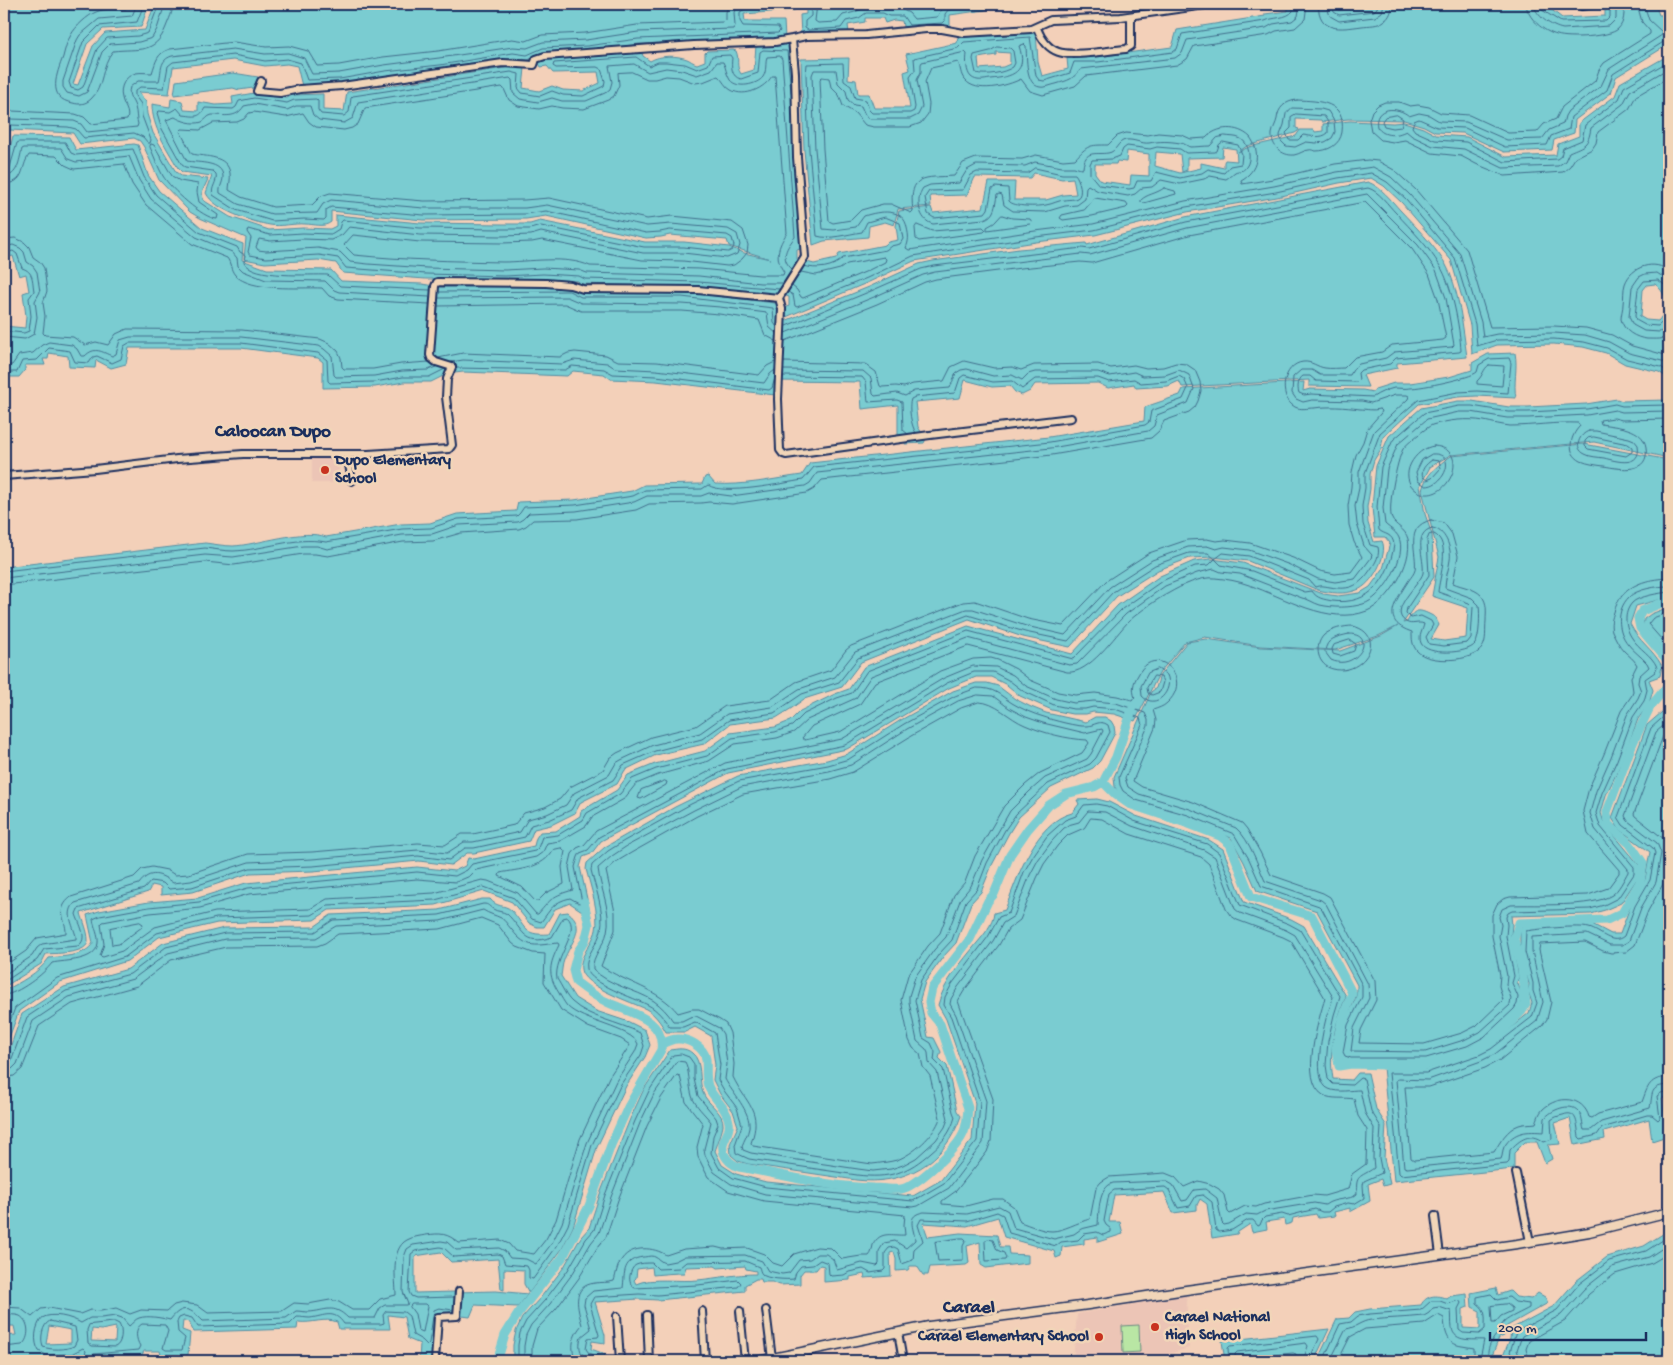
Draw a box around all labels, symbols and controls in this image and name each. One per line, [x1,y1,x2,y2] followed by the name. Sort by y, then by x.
[214,421,331,444] district label: Caloocan Dupo
[333,452,451,489] place label: Dupo Elementary School
[319,464,331,476] marker: Dupo Elementary School
[942,1297,995,1320] district label: Carael
[1164,1309,1271,1346] place label: Carael National High School
[1490,1310,1647,1342] scale bar
[1498,1320,1537,1338] text: 200 m
[1149,1321,1161,1333] marker: Carael National High School
[917,1328,1089,1347] place label: Carael Elementary School
[1093,1331,1105,1343] marker: Carael Elementary School

